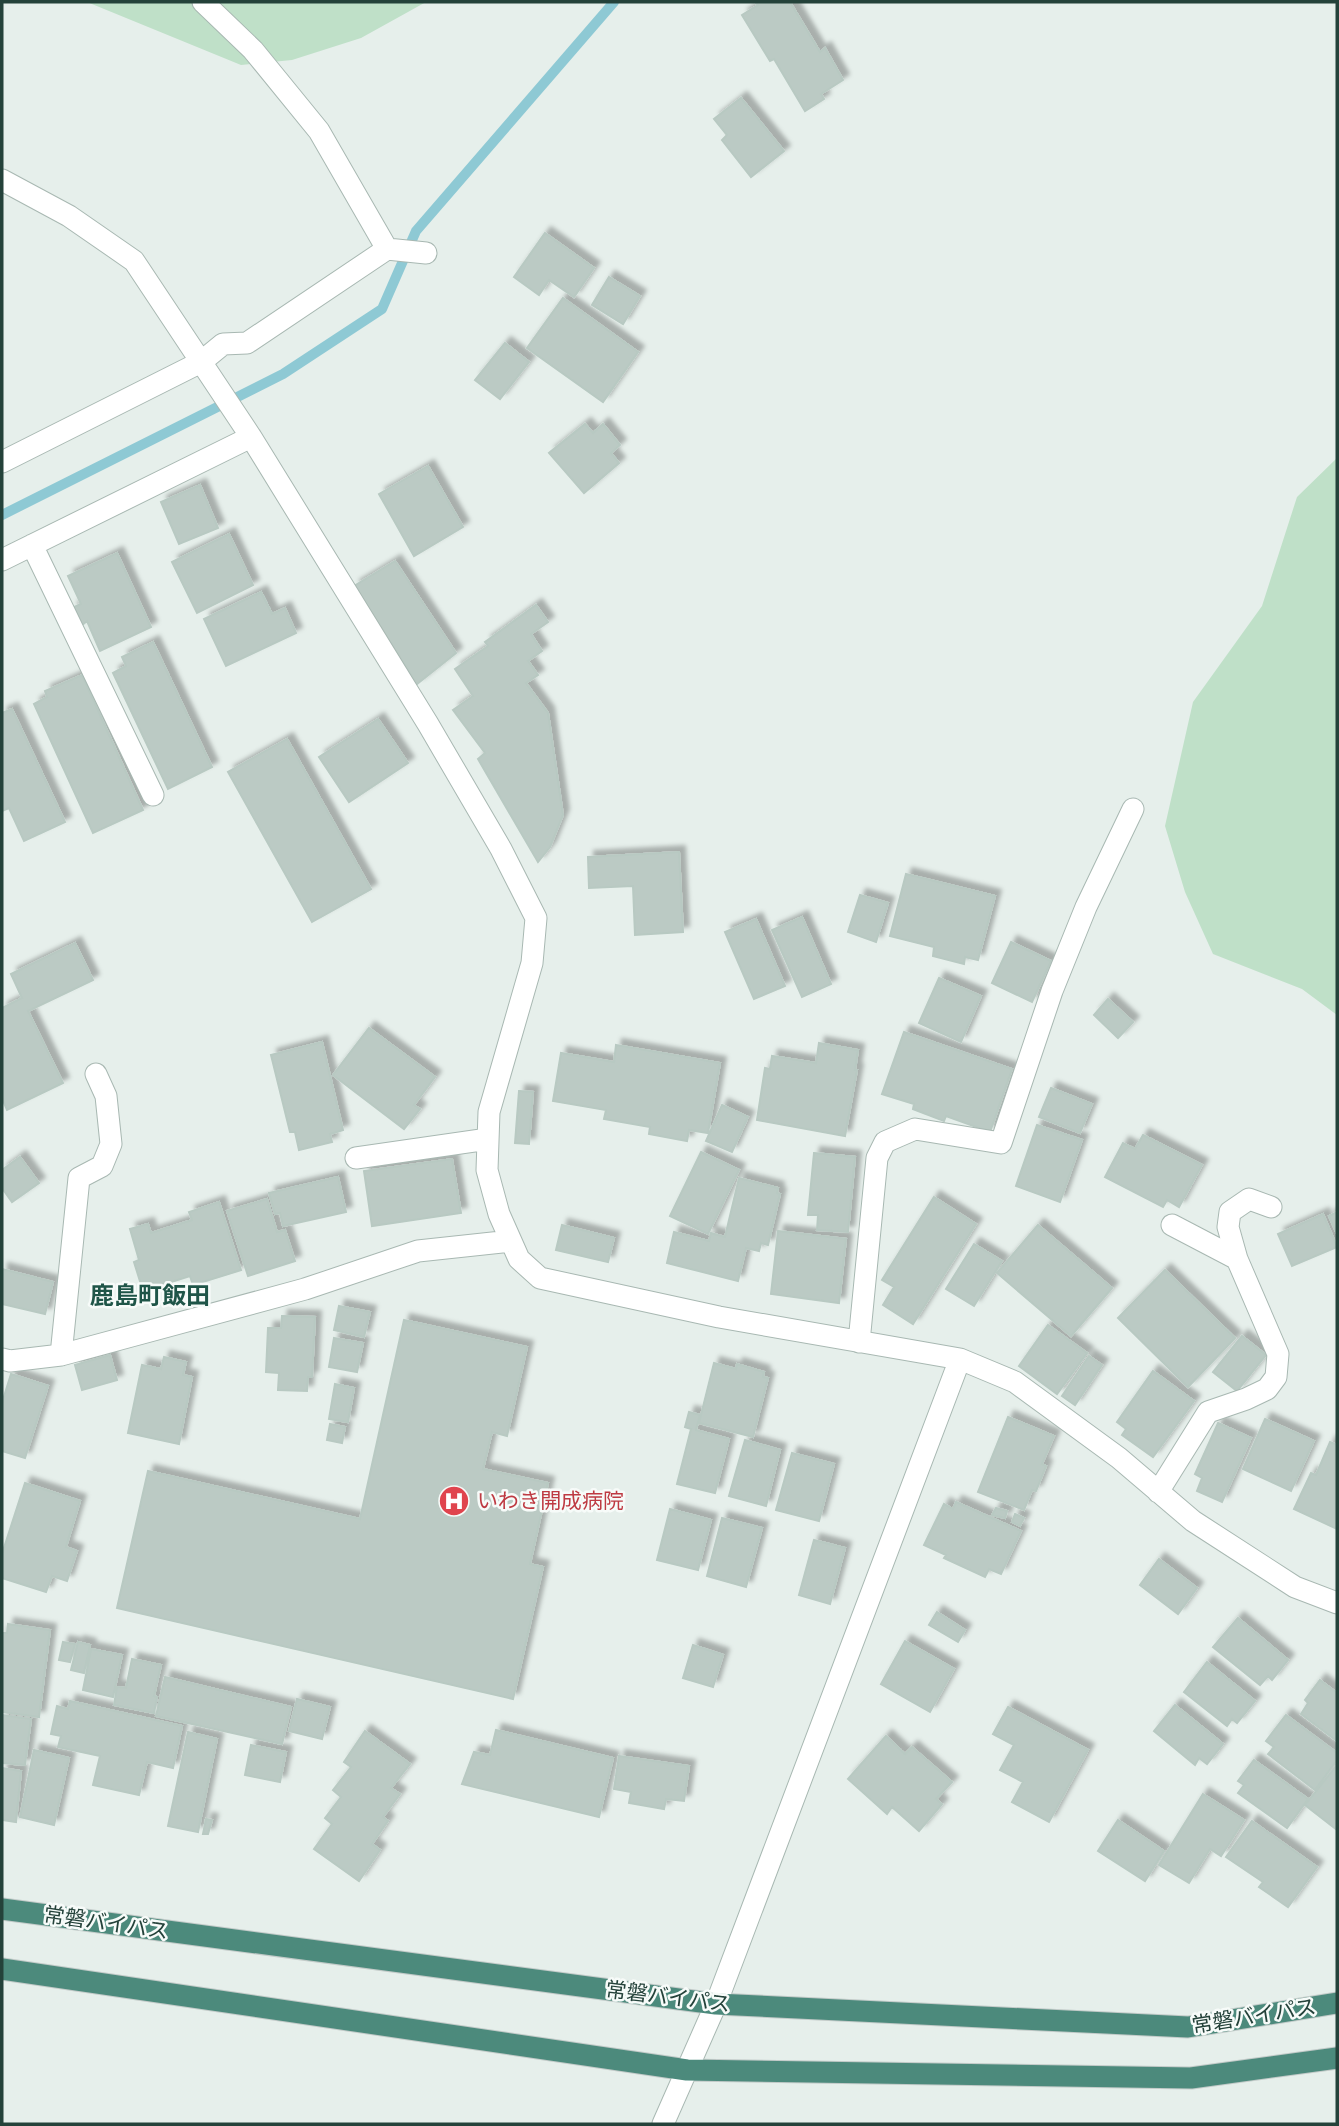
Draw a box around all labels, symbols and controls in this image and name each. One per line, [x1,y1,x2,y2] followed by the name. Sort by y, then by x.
[90,1283,210,1313] district label: 鹿島町飯田
[437,1484,471,1518] hospital icon: いわき開成病院
[477,1489,624,1516] place label: いわき開成病院
[42,1902,170,1947] street label: 常磐バイパス
[604,1977,732,2020] street label: 常磐バイパス
[1190,1994,1318,2041] street label: 常磐バイパス

